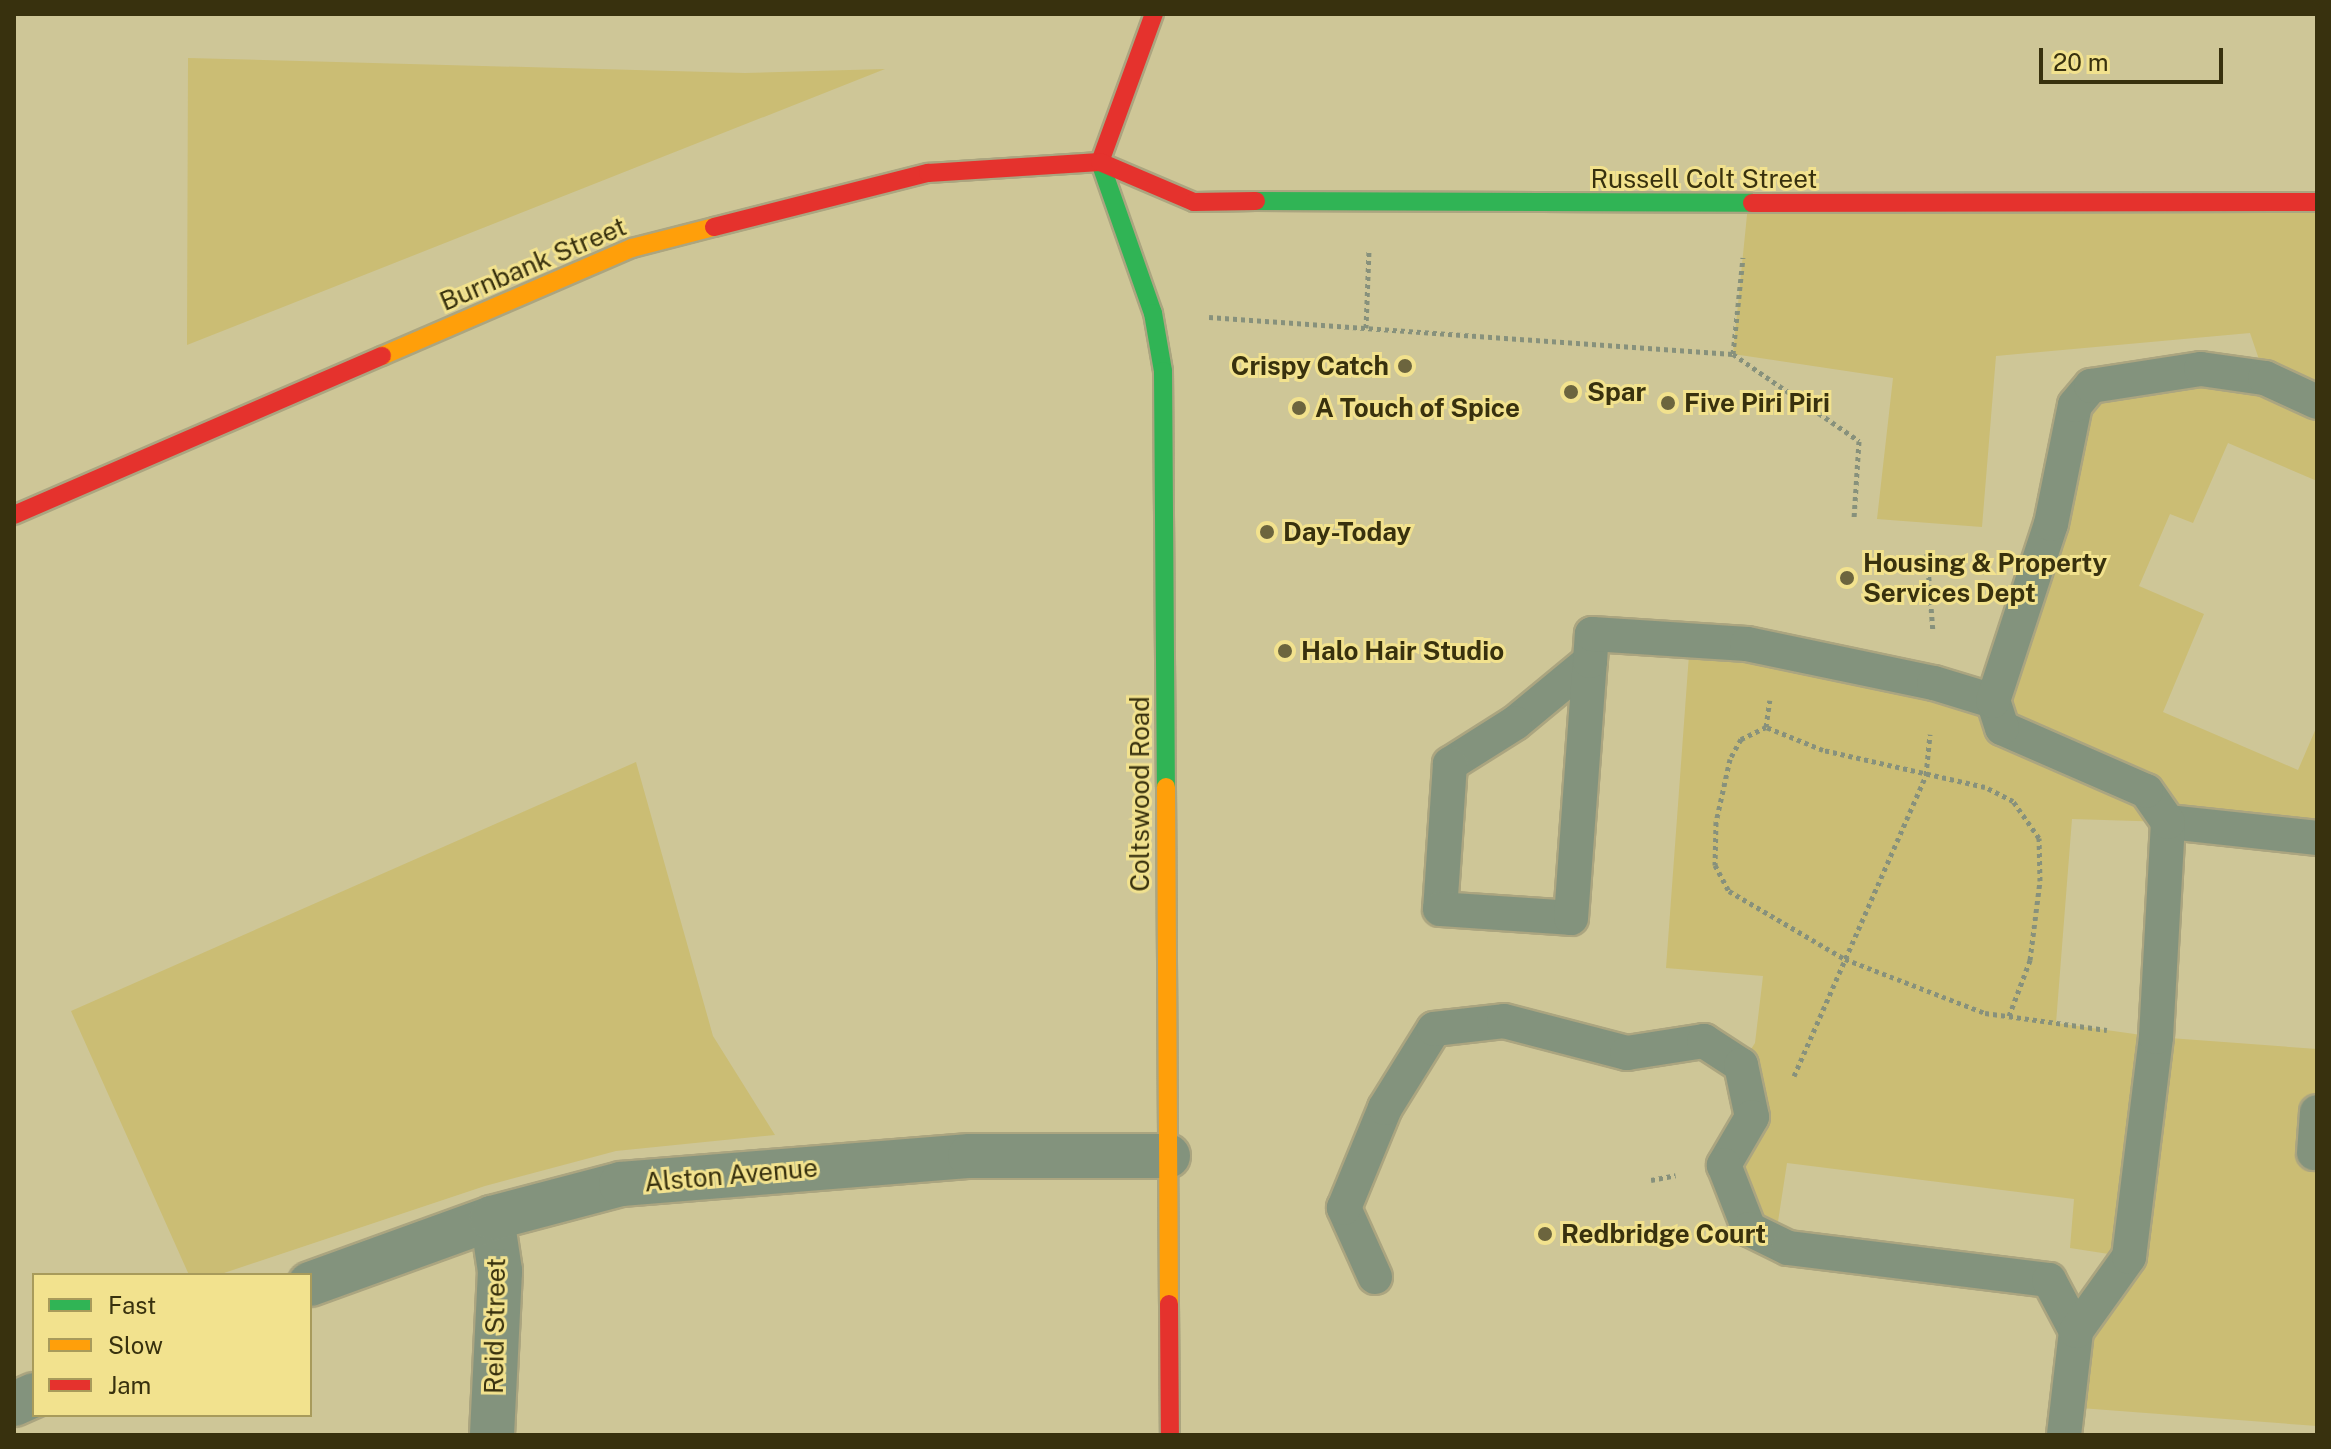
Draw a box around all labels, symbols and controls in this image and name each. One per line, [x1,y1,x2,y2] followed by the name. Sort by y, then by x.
[2043,32,2227,82] scale bar
[2053,48,2109,76] text: 20 m
[1591,163,1817,195] street label: Russell Colt Street
[435,211,631,317] street label: Burnbank Street
[1231,350,1389,382] place label: Crispy Catch
[1396,357,1414,375] marker: Crispy Catch
[1587,376,1646,408] place label: Spar
[1562,383,1580,401] marker: Spar
[1684,387,1830,419] place label: Five Piri Piri
[1315,392,1520,424] place label: A Touch of Spice
[1659,394,1677,412] marker: Five Piri Piri
[1290,399,1308,417] marker: A Touch of Spice
[1283,516,1411,548] place label: Day-Today
[1258,523,1276,541] marker: Day-Today
[1863,547,2107,608] place label: Housing & Property Services Dept
[1838,569,1856,587] marker: Housing & Property Services Dept
[1301,635,1504,667] place label: Halo Hair Studio
[1276,642,1294,660] marker: Halo Hair Studio
[1124,696,1156,892] street label: Coltswood Road
[643,1152,819,1198] street label: Alston Avenue
[1561,1218,1766,1250] place label: Redbridge Court
[1536,1225,1554,1243] marker: Redbridge Court
[478,1258,512,1394] street label: Reid Street
[32,1273,312,1417] legend
[108,1291,156,1319] text: Fast
[108,1331,163,1359] text: Slow
[108,1371,151,1399] text: Jam

